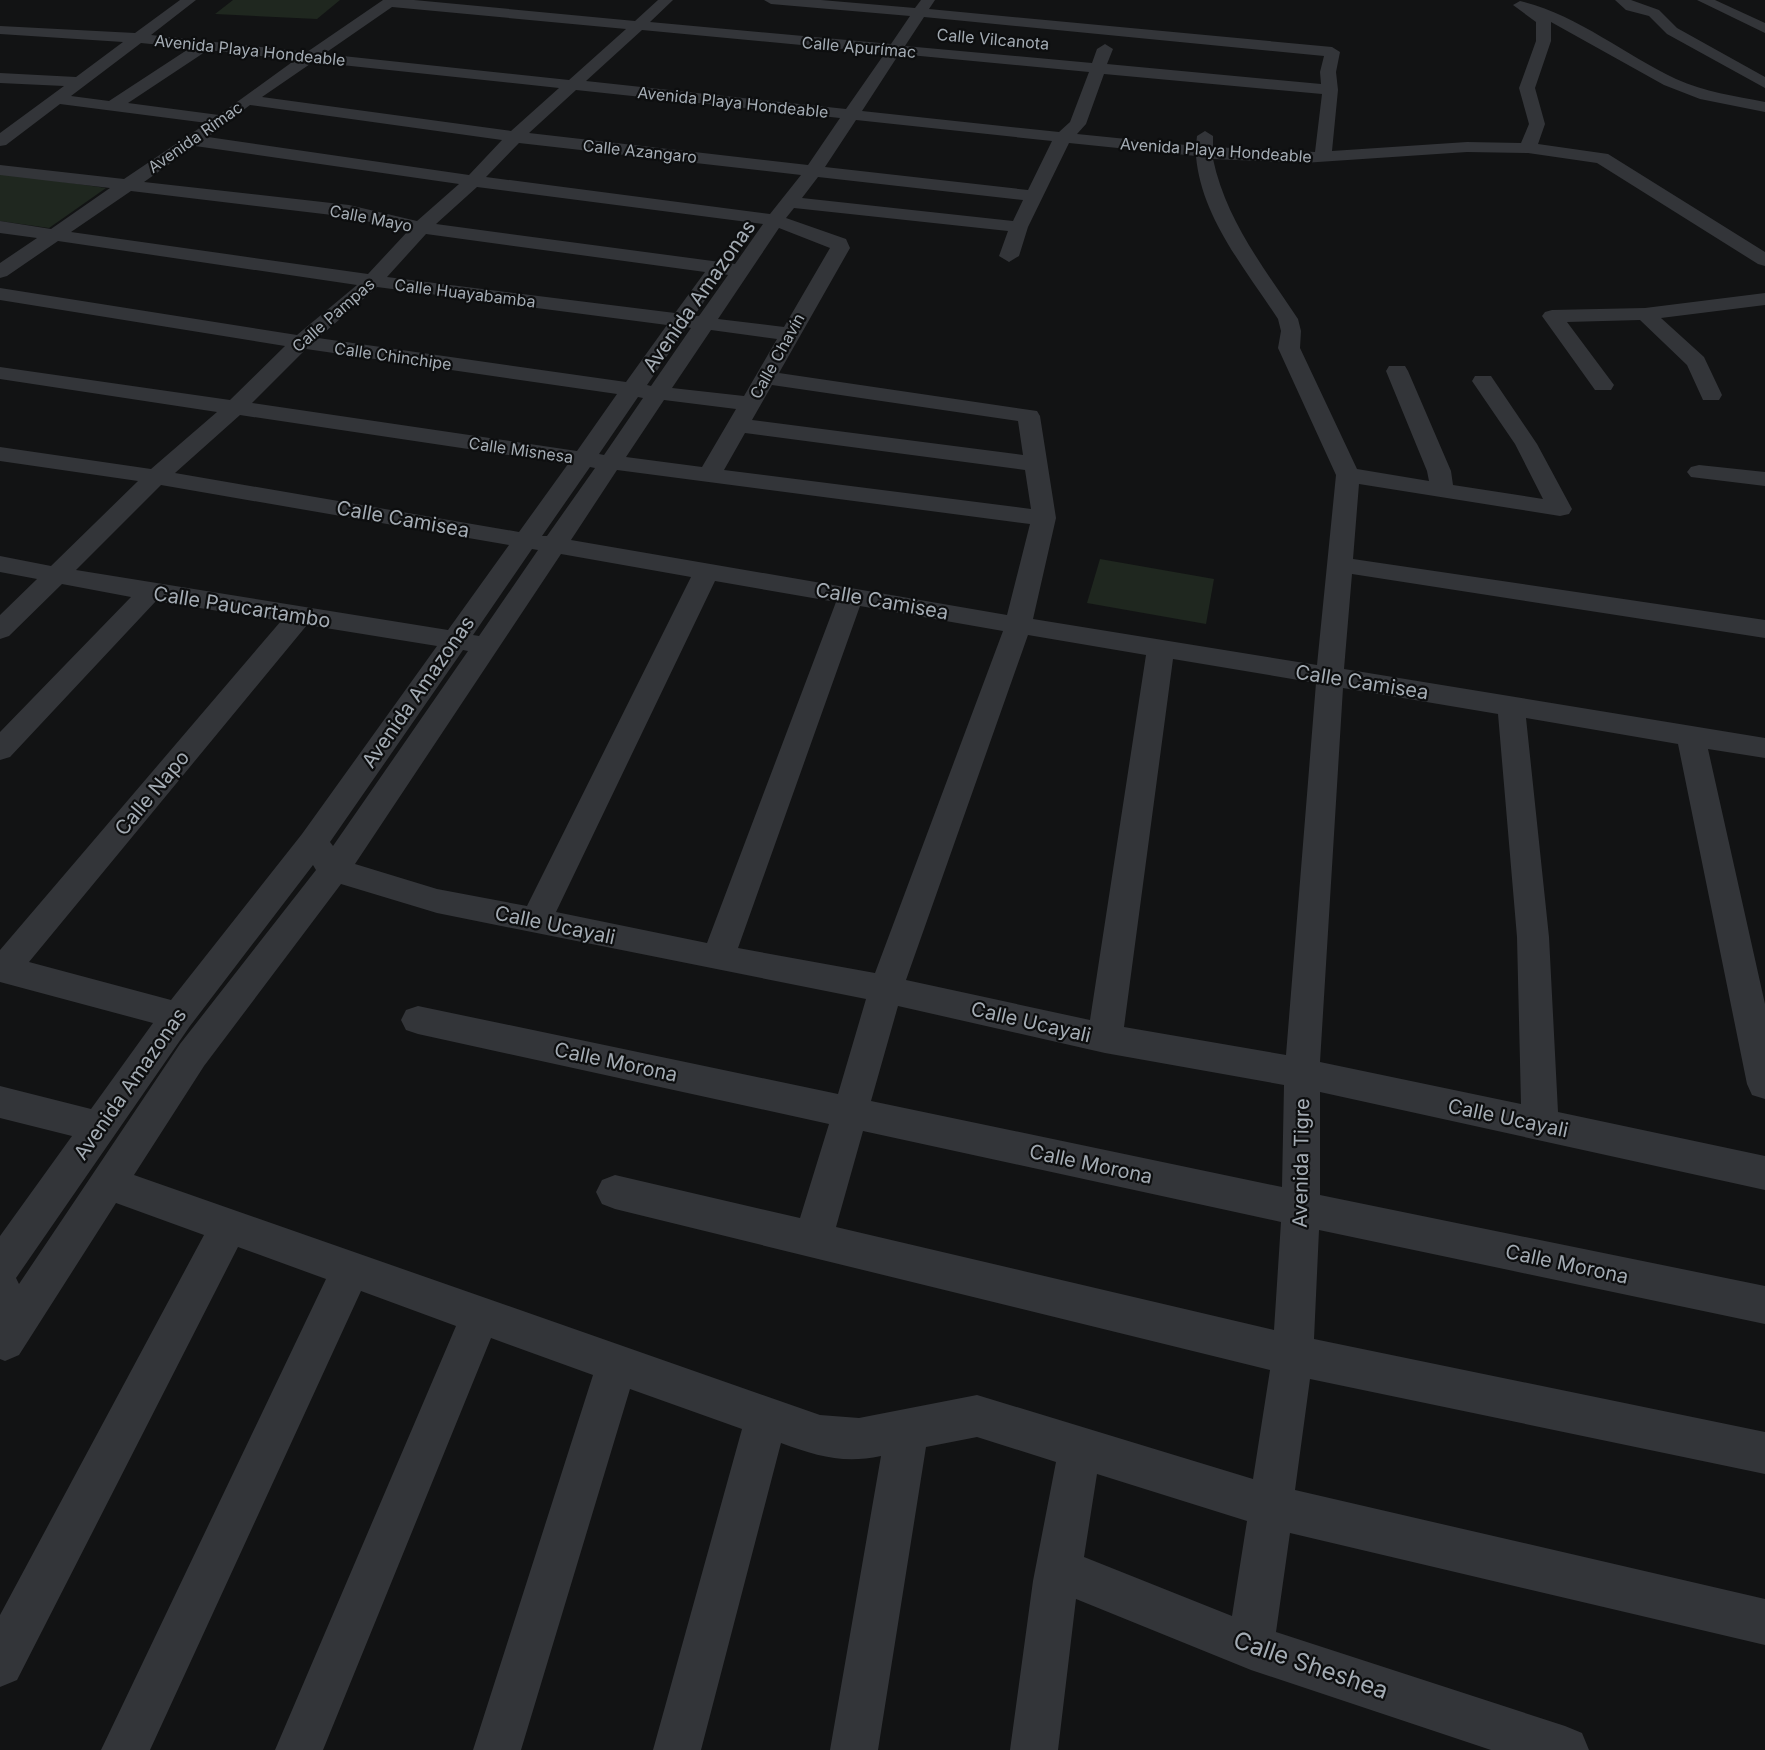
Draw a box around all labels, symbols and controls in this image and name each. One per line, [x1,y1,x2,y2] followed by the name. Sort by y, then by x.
[936,24,1050,54] street label: Calle Vilcanota
[153,30,347,70] street label: Avenida Playa Hondeable
[801,32,917,62] street label: Calle Apurímac
[636,82,830,122] street label: Avenida Playa Hondeable
[144,97,246,177] street label: Avenida Rimac
[1120,133,1312,167] street label: Avenida Playa Hondeable
[582,135,698,167] street label: Calle Azangaro
[328,200,414,236] street label: Calle Mayo
[638,216,760,376] street label: Avenida Amazonas
[288,274,378,356] street label: Calle Pampas
[393,274,537,312] street label: Calle Huayabamba
[745,310,809,402] street label: Calle Chavín
[333,338,453,374] street label: Calle Chinchipe
[468,433,574,467] street label: Calle Misnesa
[335,495,471,543] street label: Calle Camisea
[814,577,950,625] street label: Calle Camisea
[152,581,332,633] street label: Calle Paucartambo
[357,612,479,772] street label: Avenida Amazonas
[1294,660,1430,704] street label: Calle Camisea
[110,746,194,840] street label: Calle Napo
[493,901,617,949] street label: Calle Ucayali
[969,997,1093,1047] street label: Calle Ucayali
[69,1004,191,1164] street label: Avenida Amazonas
[552,1037,680,1087] street label: Calle Morona
[1446,1094,1570,1142] street label: Calle Ucayali
[1288,1098,1314,1228] street label: Avenida Tigre
[1027,1139,1155,1189] street label: Calle Morona
[1503,1239,1631,1289] street label: Calle Morona
[1230,1625,1392,1705] street label: Calle Sheshea

